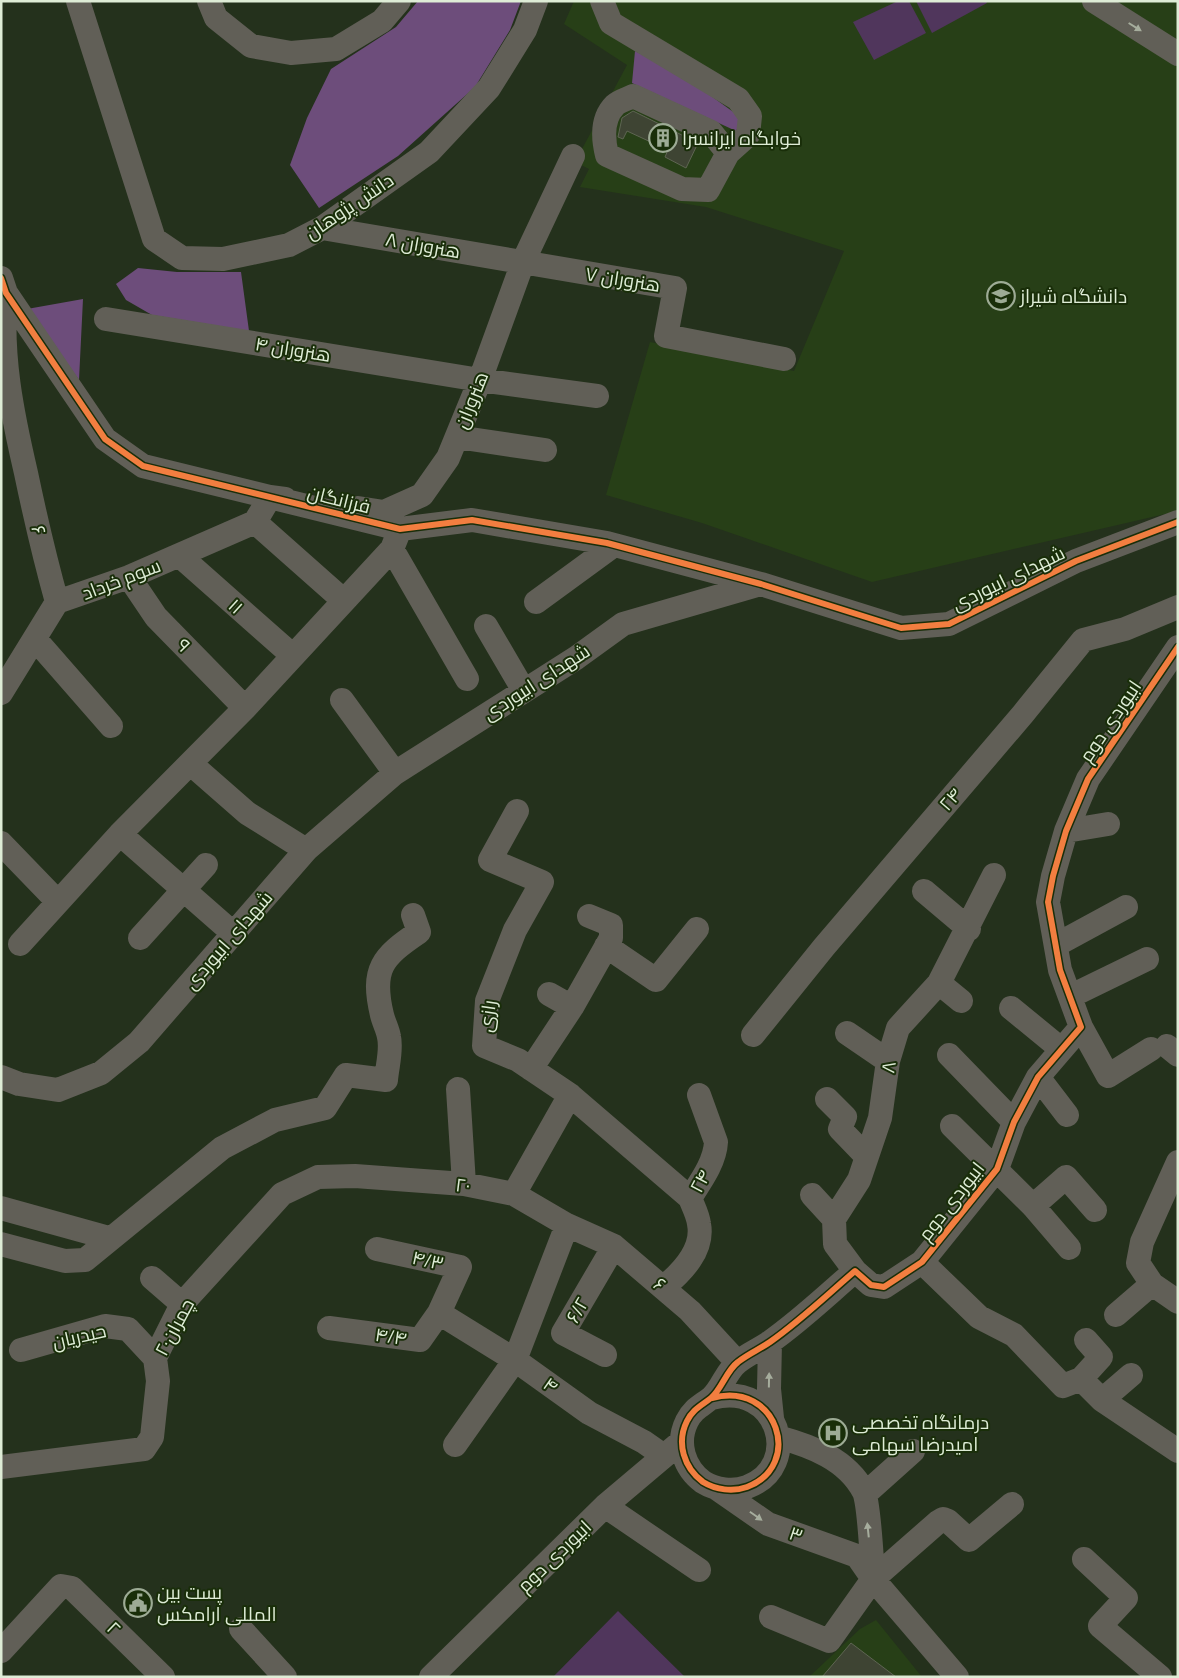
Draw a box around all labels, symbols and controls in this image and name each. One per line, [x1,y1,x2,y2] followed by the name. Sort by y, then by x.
[1128,23,1141,32] one-way arrow
[648,123,678,153] building icon: خوابگاه ایرانسرا
[682,127,801,150] place label: خوابگاه ایرانسرا
[301,168,399,245] street label: دانش پژوهان
[384,228,462,263] street label: هنروران ۸
[584,262,662,297] street label: هنروران ۷
[986,281,1016,311] school or university icon: دانشگاه شیراز
[1019,285,1127,308] place label: دانشگاه شیراز
[253,332,332,367] street label: هنروران ۴
[450,368,493,432] street label: هنروران
[305,481,373,518] street label: فرزانگان
[26,523,51,537] street label: ۶
[948,541,1068,616] street label: شهدای ابیوردی
[78,554,165,607] street label: سوم خرداد
[224,594,248,619] street label: ۱۱
[172,634,195,657] street label: ۹
[479,639,594,726] street label: شهدای ابیوردی
[1075,676,1148,768] street label: ابیوردی دوم
[934,783,966,815] street label: ۲۴
[179,886,277,994] street label: شهدای ابیوردی
[474,999,501,1034] street label: رازی
[876,1059,901,1075] street label: ۸
[913,1157,991,1247] street label: ابیوردی دوم
[685,1166,716,1197] street label: ۲۴
[454,1173,472,1198] street label: ۲۰
[410,1246,446,1275] street label: ۴/۳
[649,1273,671,1296] street label: ۶
[561,1293,594,1327] street label: ۶/۲
[150,1295,200,1360] street label: چمران۲۰
[50,1319,108,1354] street label: حیدریان
[374,1323,408,1350] street label: ۴/۴
[539,1372,562,1398] street label: ۴
[765,1372,773,1388] one-way arrow
[852,1411,989,1456] place label: درمانگاه تخصصی امیدرضا سهامی
[818,1418,848,1448] hospital icon: درمانگاه تخصصی امیدرضا سهامی
[749,1511,763,1521] one-way arrow
[513,1516,597,1599] street label: ابیوردی دوم
[786,1522,806,1547] street label: ۳
[864,1522,872,1538] one-way arrow
[157,1581,277,1626] place label: پست بین المللی ارامکس
[123,1588,153,1618] public building icon: پست بین المللی ارامکس
[102,1617,125,1640] street label: ۲

